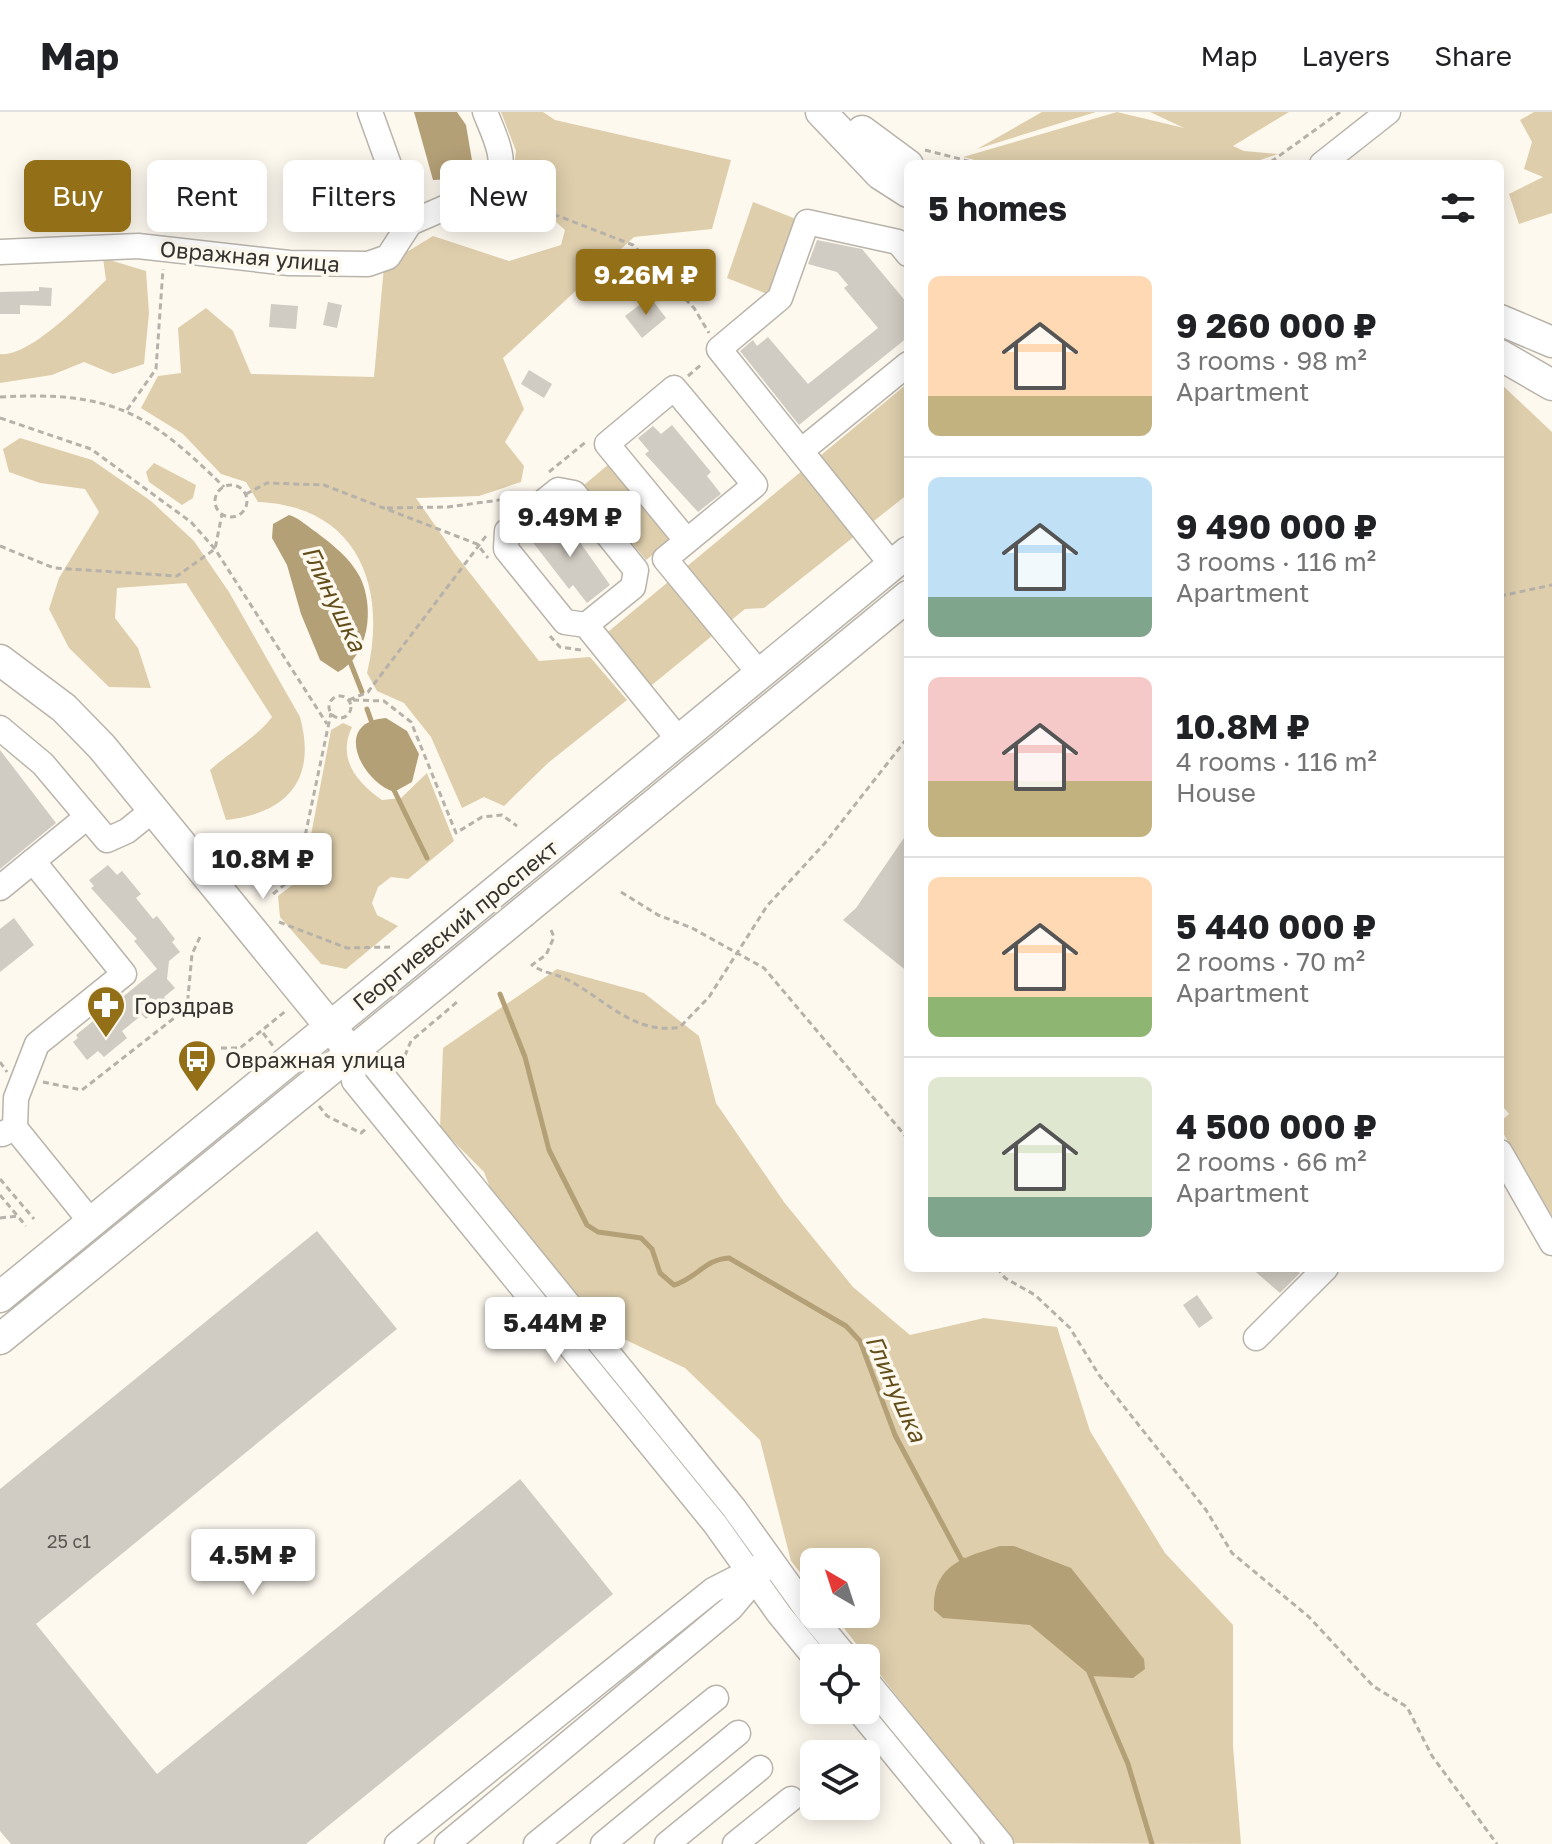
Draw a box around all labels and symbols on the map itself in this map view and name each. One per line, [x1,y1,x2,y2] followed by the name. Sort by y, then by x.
[159,235,341,277] street label: Овражная улица
[572,249,720,317] pin: 9.26M ₽
[496,491,644,559] pin: 9.49M ₽
[296,540,374,657] water label: Глинушка
[189,833,337,901] pin: 10.8M ₽
[347,834,563,1016] street label: Георгиевский проспект
[85,984,127,1039] pharmacy icon: Горздрав
[134,992,234,1019] place label: Горздрав
[176,1038,218,1093] bus stop icon: Овражная улица
[225,1046,406,1073] place label: Овражная улица
[481,1297,629,1365] pin: 5.44M ₽
[860,1330,934,1448] water label: Глинушка
[188,1529,318,1597] pin: 4.5M ₽
[47,1530,91,1552] house number: 25 с1
[800,1548,880,1628] north arrow

